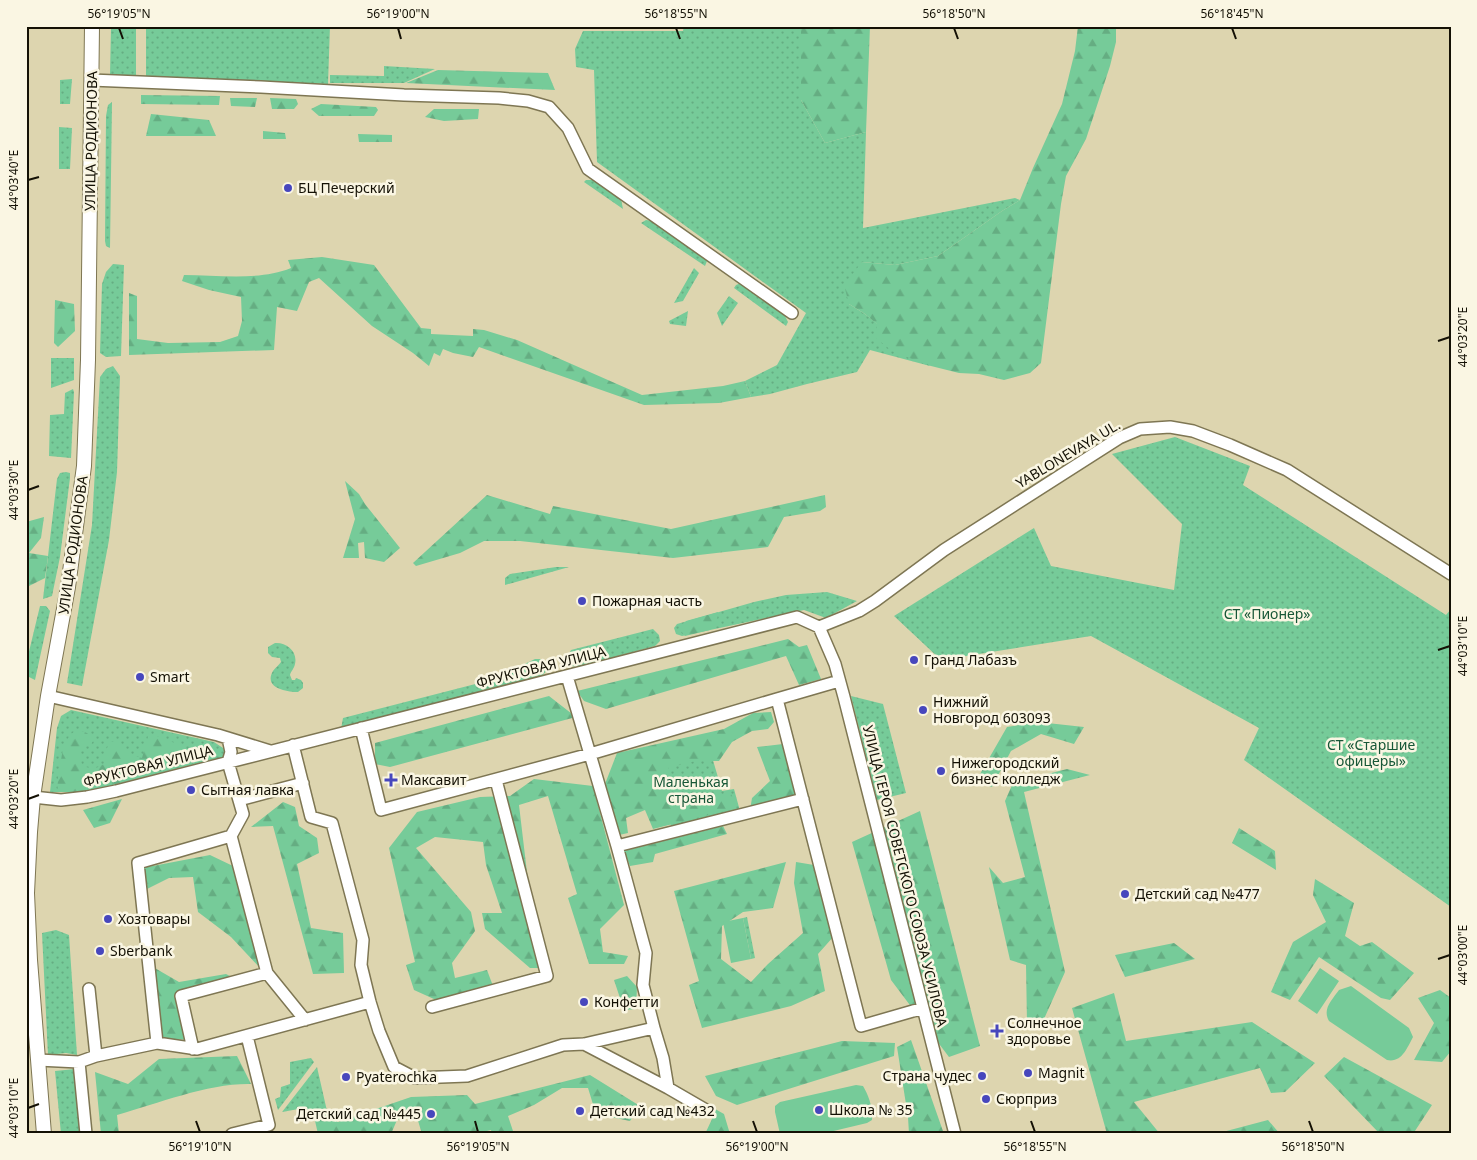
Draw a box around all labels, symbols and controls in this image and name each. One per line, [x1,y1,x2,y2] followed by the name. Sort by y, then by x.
[87,5,151,22] text: 56°19'05"N
[366,5,430,22] text: 56°19'00"N
[644,5,708,22] text: 56°18'55"N
[922,5,986,22] text: 56°18'50"N
[1200,5,1264,22] text: 56°18'45"N
[80,71,101,211] street label: УЛИЦА РОДИОНОВА
[5,150,22,210] text: 44°03'40"E
[298,178,395,197] place label: БЦ Печерский
[282,182,294,194] marker: БЦ Печерский
[1454,307,1471,367] text: 44°03'20"E
[1012,415,1123,492] street label: YABLONEVAYA UL.
[5,460,22,520] text: 44°03'30"E
[53,474,92,616] street label: УЛИЦА РОДИОНОВА
[592,591,702,610] place label: Пожарная часть
[576,595,588,607] marker: Пожарная часть
[1224,604,1310,623] park label: СТ «Пионер»
[1454,616,1471,676] text: 44°03'10"E
[474,641,608,692] street label: ФРУКТОВАЯ УЛИЦА
[924,650,1017,669] place label: Гранд Лабазъ
[908,654,920,666] marker: Гранд Лабазъ
[150,667,189,686] place label: Smart
[134,671,146,683] marker: Smart
[933,692,1051,727] place label: Нижний Новгород 603093
[917,704,929,716] marker: Нижний Новгород 603093
[859,723,952,1029] street label: УЛИЦА ГЕРОЯ СОВЕТСКОГО СОЮЗА УСИЛОВА
[1327,735,1415,770] park label: СТ «Старшие офицеры»
[81,740,215,791] street label: ФРУКТОВАЯ УЛИЦА
[951,753,1061,788] place label: Нижегородский бизнес колледж
[935,765,947,777] marker: Нижегородский бизнес колледж
[5,769,22,829] text: 44°03'20"E
[401,770,467,789] place label: Максавит
[653,772,729,807] park label: Маленькая страна
[385,774,397,786] marker: Максавит
[201,780,294,799] place label: Сытная лавка
[185,784,197,796] marker: Сытная лавка
[1135,884,1260,903] place label: Детский сад №477
[1119,888,1131,900] marker: Детский сад №477
[118,909,190,928] place label: Хозтовары
[102,913,114,925] marker: Хозтовары
[1454,925,1471,985] text: 44°03'00"E
[110,941,173,960] place label: Sberbank
[94,945,106,957] marker: Sberbank
[594,992,659,1011] place label: Конфетти
[578,996,590,1008] marker: Конфетти
[1007,1013,1082,1048] place label: Солнечное здоровье
[991,1025,1003,1037] marker: Солнечное здоровье
[1038,1063,1084,1082] place label: Magnit
[882,1066,972,1085] place label: Страна чудес
[356,1067,437,1086] place label: Pyaterochka
[1022,1067,1034,1079] marker: Magnit
[976,1070,988,1082] marker: Страна чудес
[340,1071,352,1083] marker: Pyaterochka
[5,1078,22,1138] text: 44°03'10"E
[996,1089,1057,1108] place label: Сюрприз
[980,1093,992,1105] marker: Сюрприз
[829,1100,913,1119] place label: Школа № 35
[590,1101,715,1120] place label: Детский сад №432
[296,1104,421,1123] place label: Детский сад №445
[813,1104,825,1116] marker: Школа № 35
[574,1105,586,1117] marker: Детский сад №432
[425,1108,437,1120] marker: Детский сад №445
[168,1138,232,1155] text: 56°19'10"N
[446,1138,510,1155] text: 56°19'05"N
[725,1138,789,1155] text: 56°19'00"N
[1003,1138,1067,1155] text: 56°18'55"N
[1281,1138,1345,1155] text: 56°18'50"N

